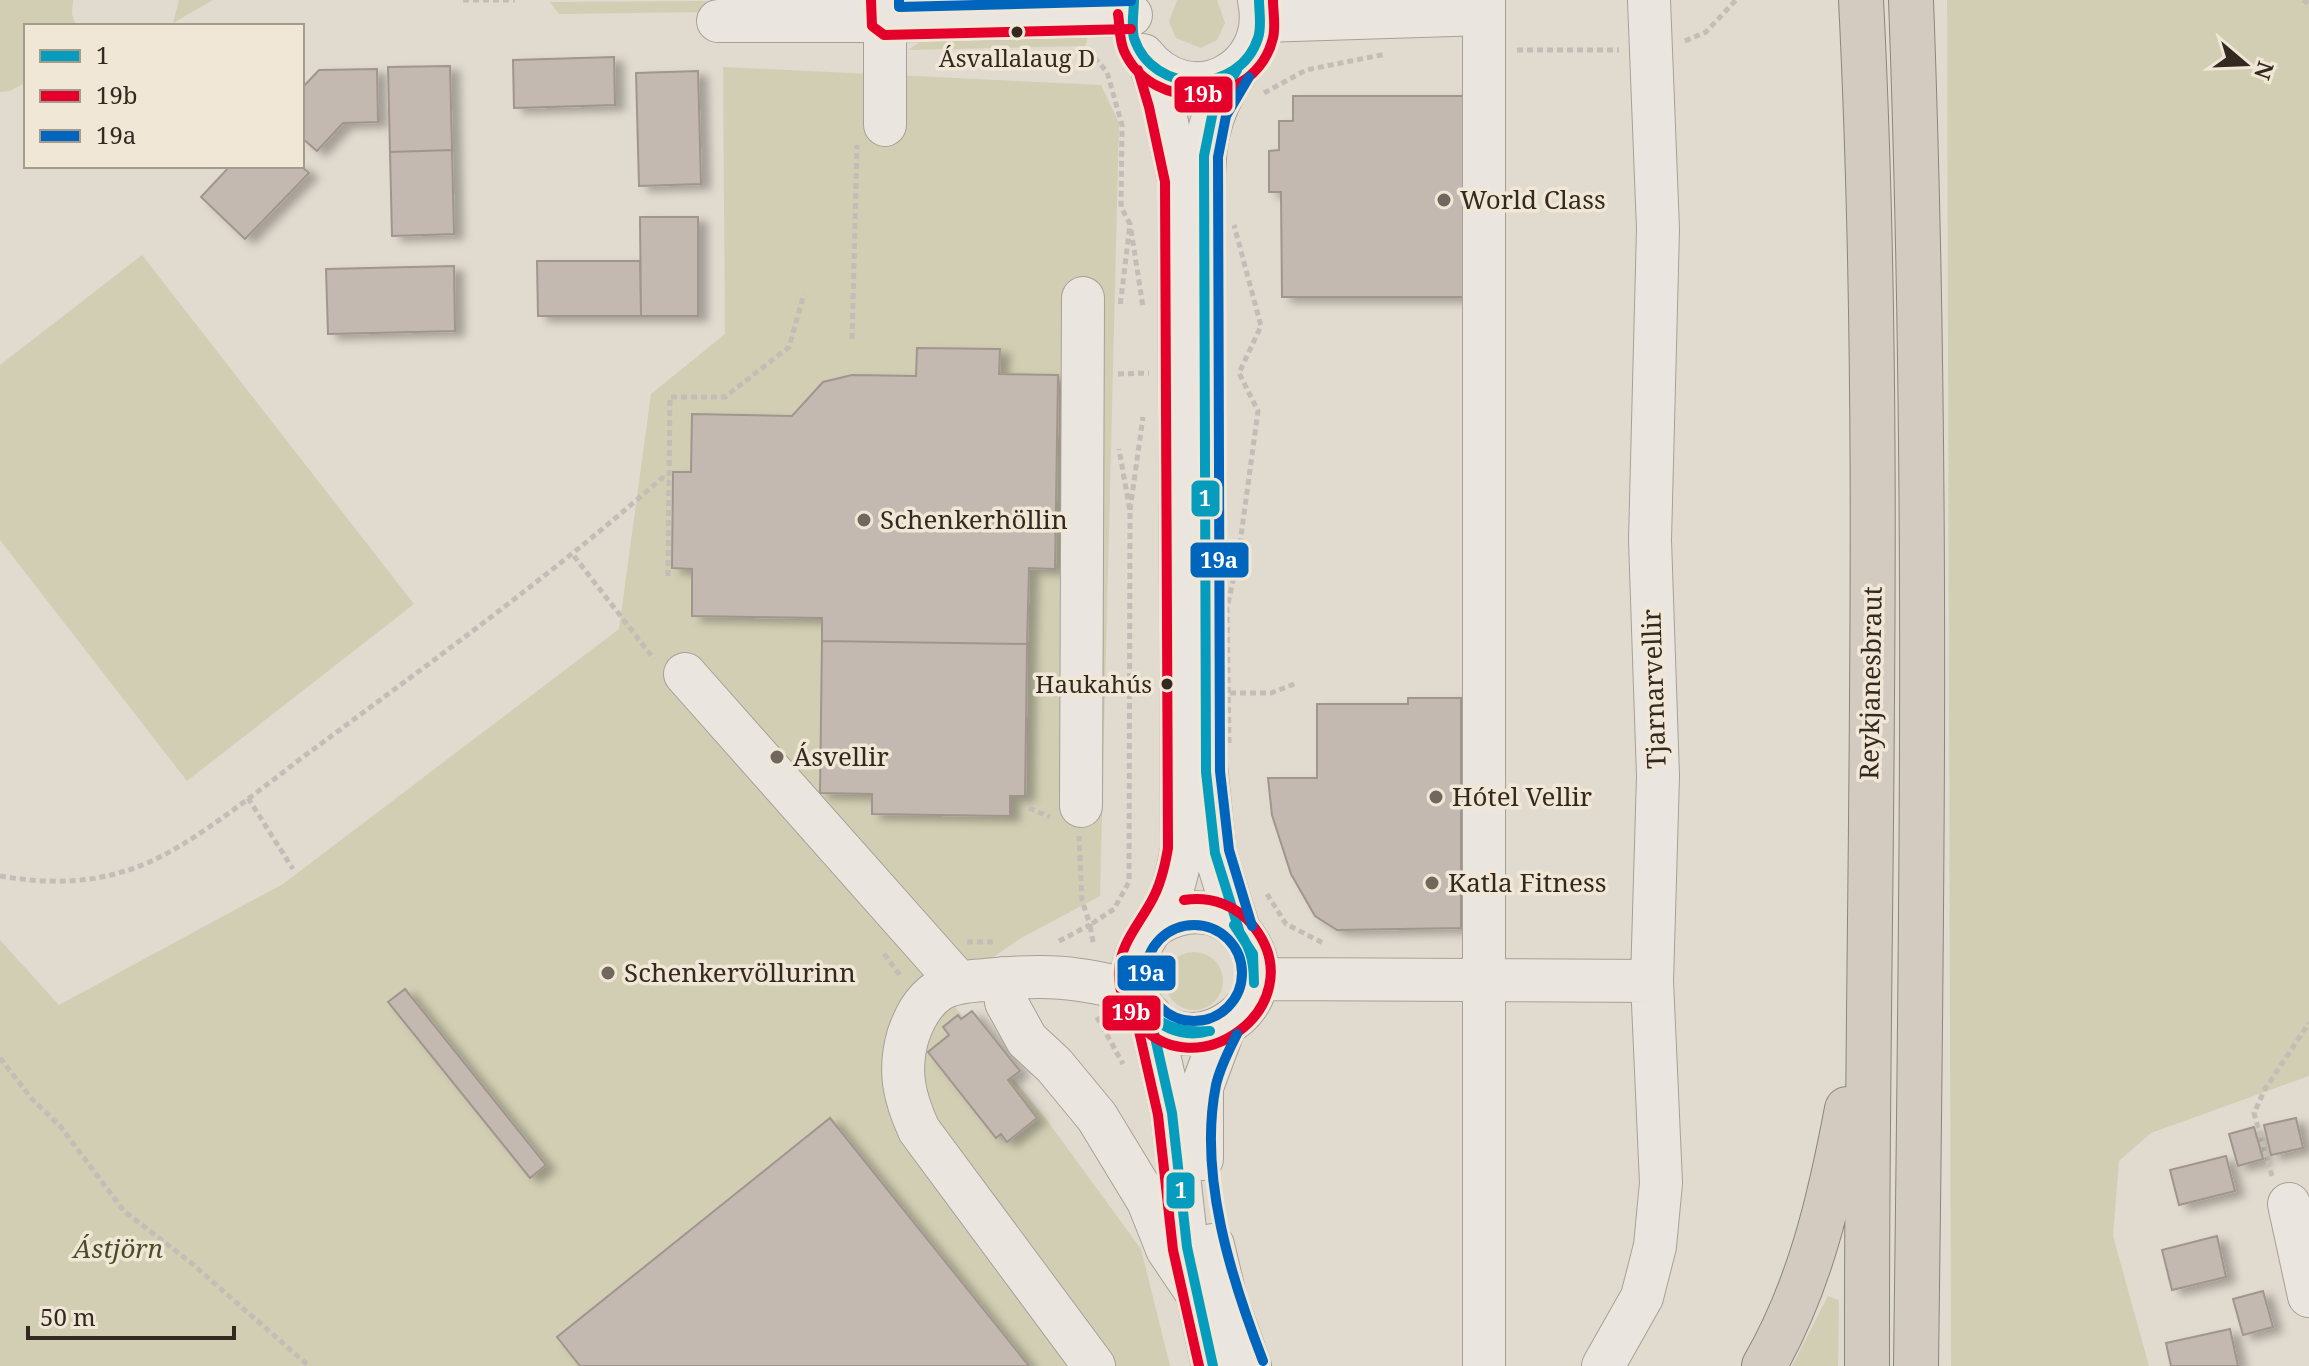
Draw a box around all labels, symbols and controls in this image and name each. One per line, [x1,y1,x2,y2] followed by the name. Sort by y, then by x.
[24,24,304,168] legend
[1009,24,1025,40] marker: Ásvallalaug D
[2205,24,2285,104] north arrow
[96,38,109,71] text: 1
[939,41,1095,74] place label: Ásvallalaug D
[2248,58,2282,84] text: N
[1173,75,1234,114] line badge: 19b
[96,78,138,111] text: 19b
[1183,78,1223,108] text: 19b
[96,118,136,151] text: 19a
[1460,181,1606,217] place label: World Class
[1435,191,1453,209] marker: World Class
[1190,479,1221,518] line badge: 1
[1199,482,1211,512] text: 1
[880,501,1068,537] place label: Schenkerhöllin
[855,511,873,529] marker: Schenkerhöllin
[1189,541,1250,579] line badge: 19a
[1200,544,1238,574] text: 19a
[1850,586,1890,780] street label: Reykjanesbraut
[1632,608,1674,770] street label: Tjarnarvellir
[1035,667,1152,700] place label: Haukahús
[1159,676,1175,692] marker: Haukahús
[793,738,889,774] place label: Ásvellir
[768,748,786,766] marker: Ásvellir
[1452,778,1592,814] place label: Hótel Vellir
[1427,788,1445,806] marker: Hótel Vellir
[1448,864,1606,900] place label: Katla Fitness
[1423,874,1441,892] marker: Katla Fitness
[624,954,856,990] place label: Schenkervöllurinn
[1116,954,1177,992] line badge: 19a
[1127,957,1165,987] text: 19a
[599,964,617,982] marker: Schenkervöllurinn
[1101,994,1162,1032] line badge: 19b
[1111,996,1151,1026] text: 19b
[1165,1171,1196,1210] line badge: 1
[1175,1174,1187,1204] text: 1
[71,1230,164,1266] park label: Ástjörn
[28,1290,234,1340] scale bar
[40,1300,96,1333] text: 50 m

